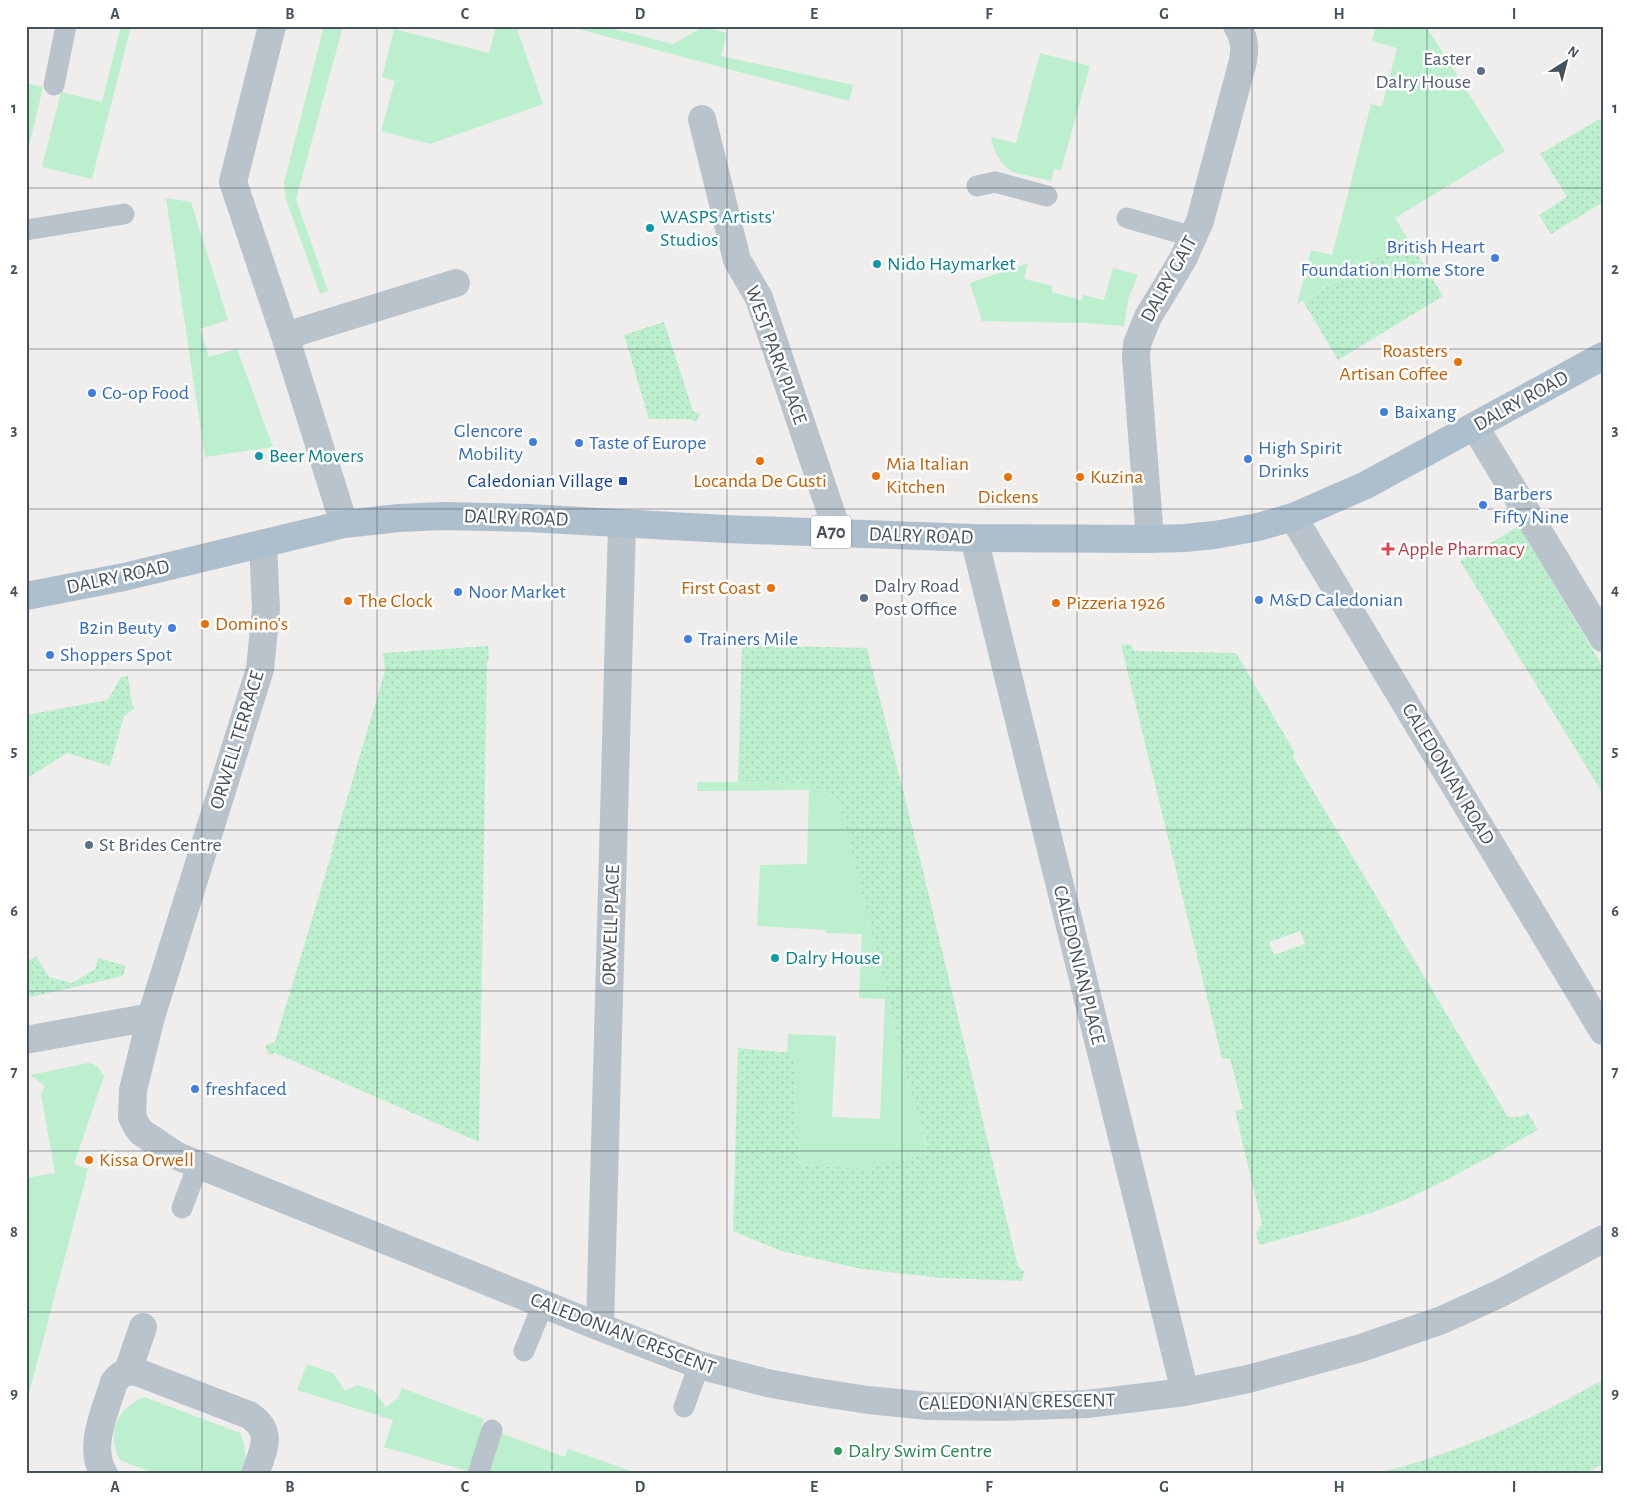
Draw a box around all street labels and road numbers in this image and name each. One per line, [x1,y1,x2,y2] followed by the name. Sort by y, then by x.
[1137,232,1201,326] street label: DALRY GAIT
[742,283,810,427] street label: WEST PARK PLACE
[1470,367,1572,435] street label: DALRY ROAD
[463,506,569,530] street label: DALRY ROAD
[811,516,851,548] road number: A70
[868,524,974,548] street label: DALRY ROAD
[65,556,171,598] street label: DALRY ROAD
[206,668,268,812] street label: ORWELL TERRACE
[1398,700,1498,848] street label: CALEDONIAN ROAD
[599,864,623,986] street label: ORWELL PLACE
[1050,883,1109,1047] street label: CALEDONIAN PLACE
[528,1289,719,1379] street label: CALEDONIAN CRESCENT
[918,1390,1116,1414] street label: CALEDONIAN CRESCENT

